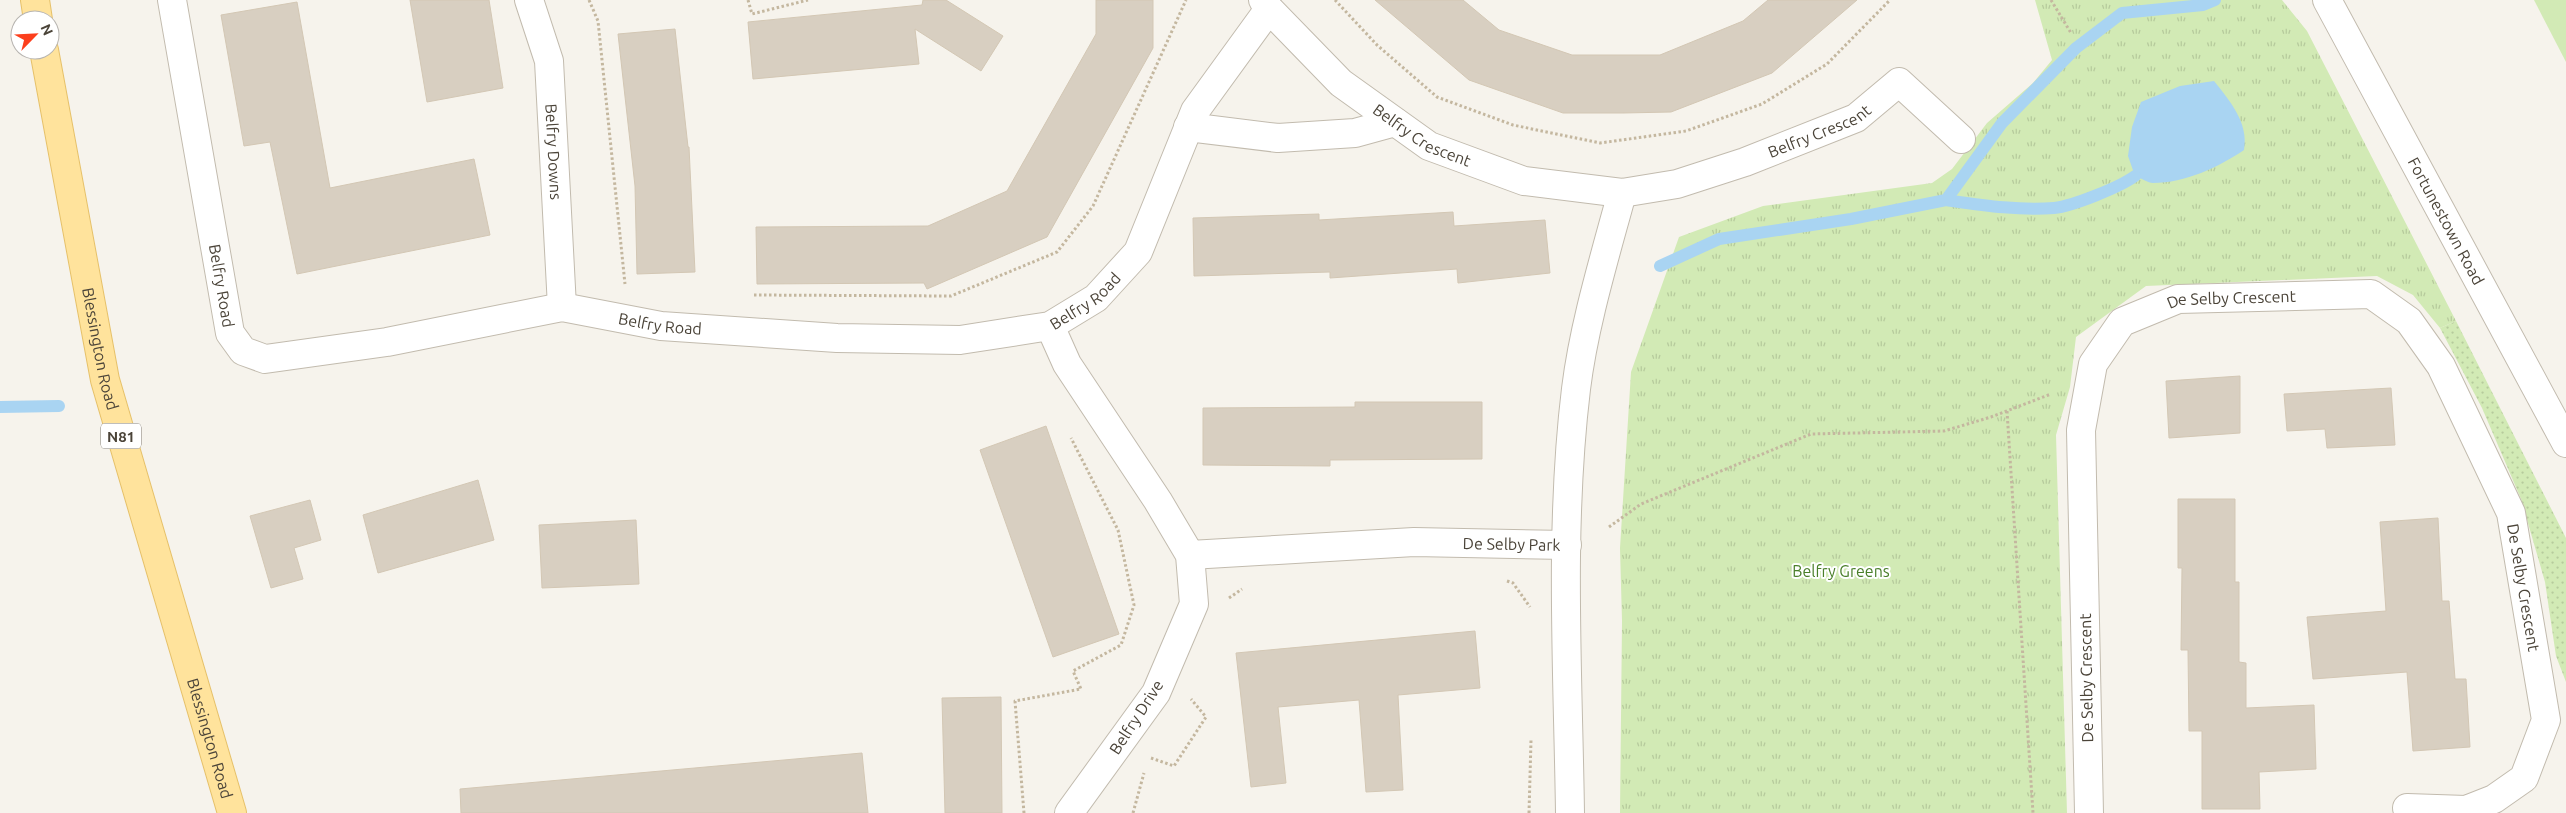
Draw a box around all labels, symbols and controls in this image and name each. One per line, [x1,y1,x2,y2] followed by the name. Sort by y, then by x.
[10,10,60,60] north arrow
[37,22,56,38] text: N
[1370,100,1474,170] street label: Belfry Crescent
[1765,100,1875,161] street label: Belfry Crescent
[542,103,565,200] street label: Belfry Downs
[2405,154,2488,288] street label: Fortunestown Road
[206,243,238,329] street label: Belfry Road
[1047,269,1124,333] street label: Belfry Road
[79,286,122,412] street label: Blessington Road
[2164,287,2297,312] street label: De Selby Crescent
[617,309,702,338] street label: Belfry Road
[101,424,141,448] road number: N81
[2504,522,2543,653] street label: De Selby Crescent
[1463,534,1561,554] street label: De Selby Park
[1792,562,1890,580] park label: Belfry Greens
[2076,613,2096,743] street label: De Selby Crescent
[184,676,236,801] street label: Blessington Road
[1105,676,1167,758] street label: Belfry Drive

